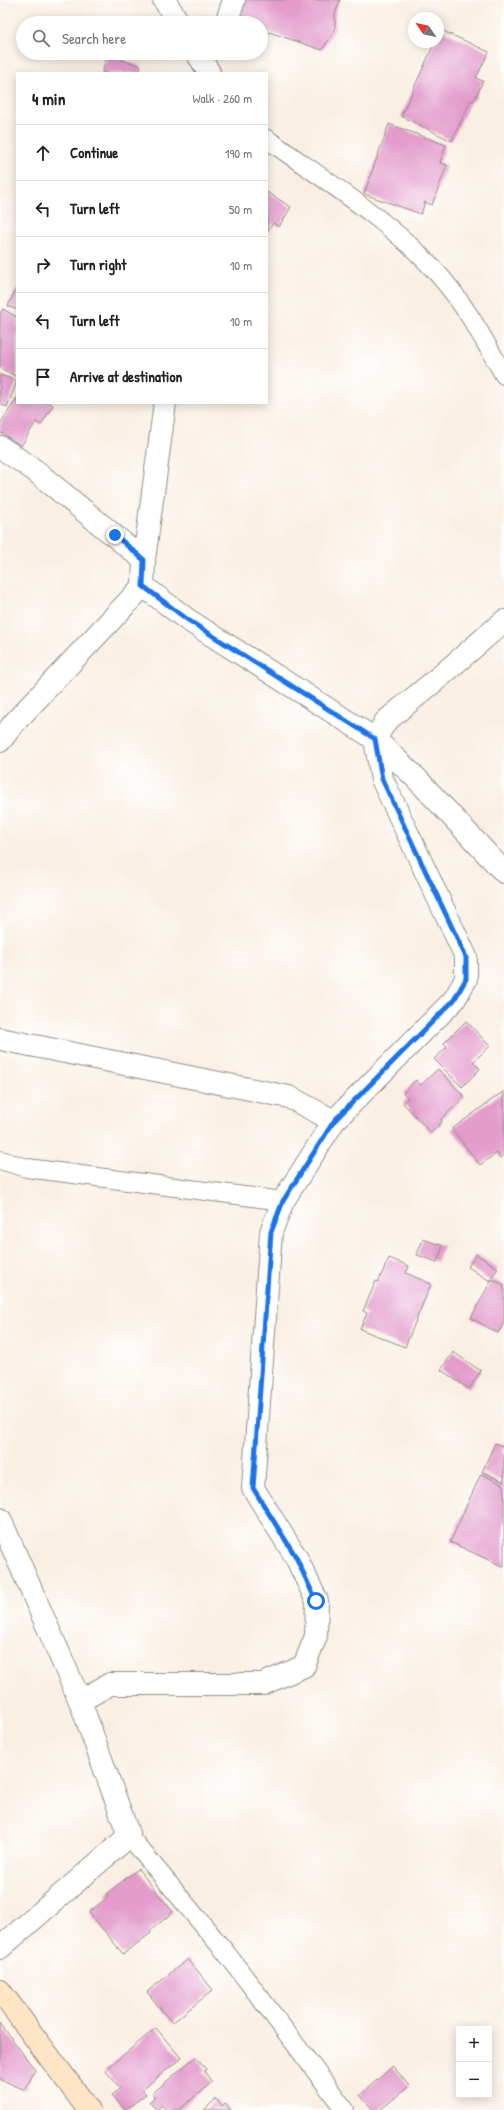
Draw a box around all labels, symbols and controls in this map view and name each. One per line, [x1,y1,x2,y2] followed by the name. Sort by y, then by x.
[408,12,444,48] north arrow
[16,16,268,60] search box
[30,27,52,49] icon: search
[62,28,126,49] text: Search here
[32,87,65,110] text: 4 min
[193,89,252,107] text: Walk · 260 m
[32,142,54,164] icon: ahead
[70,142,118,163] text: Continue
[225,144,252,162] text: 190 m
[32,198,54,220] icon: left
[70,198,120,219] text: Turn left
[229,200,252,218] text: 50 m
[32,254,54,276] icon: right
[70,254,126,275] text: Turn right
[230,256,252,274] text: 10 m
[32,310,54,332] icon: left
[70,310,120,331] text: Turn left
[230,312,252,330] text: 10 m
[32,366,54,388] icon: arrive
[70,366,182,387] text: Arrive at destination
[106,526,124,544] route end
[307,1592,325,1610] route start
[456,2026,492,2098] map controls
[456,2026,492,2062] button: +
[456,2062,492,2098] button: −

